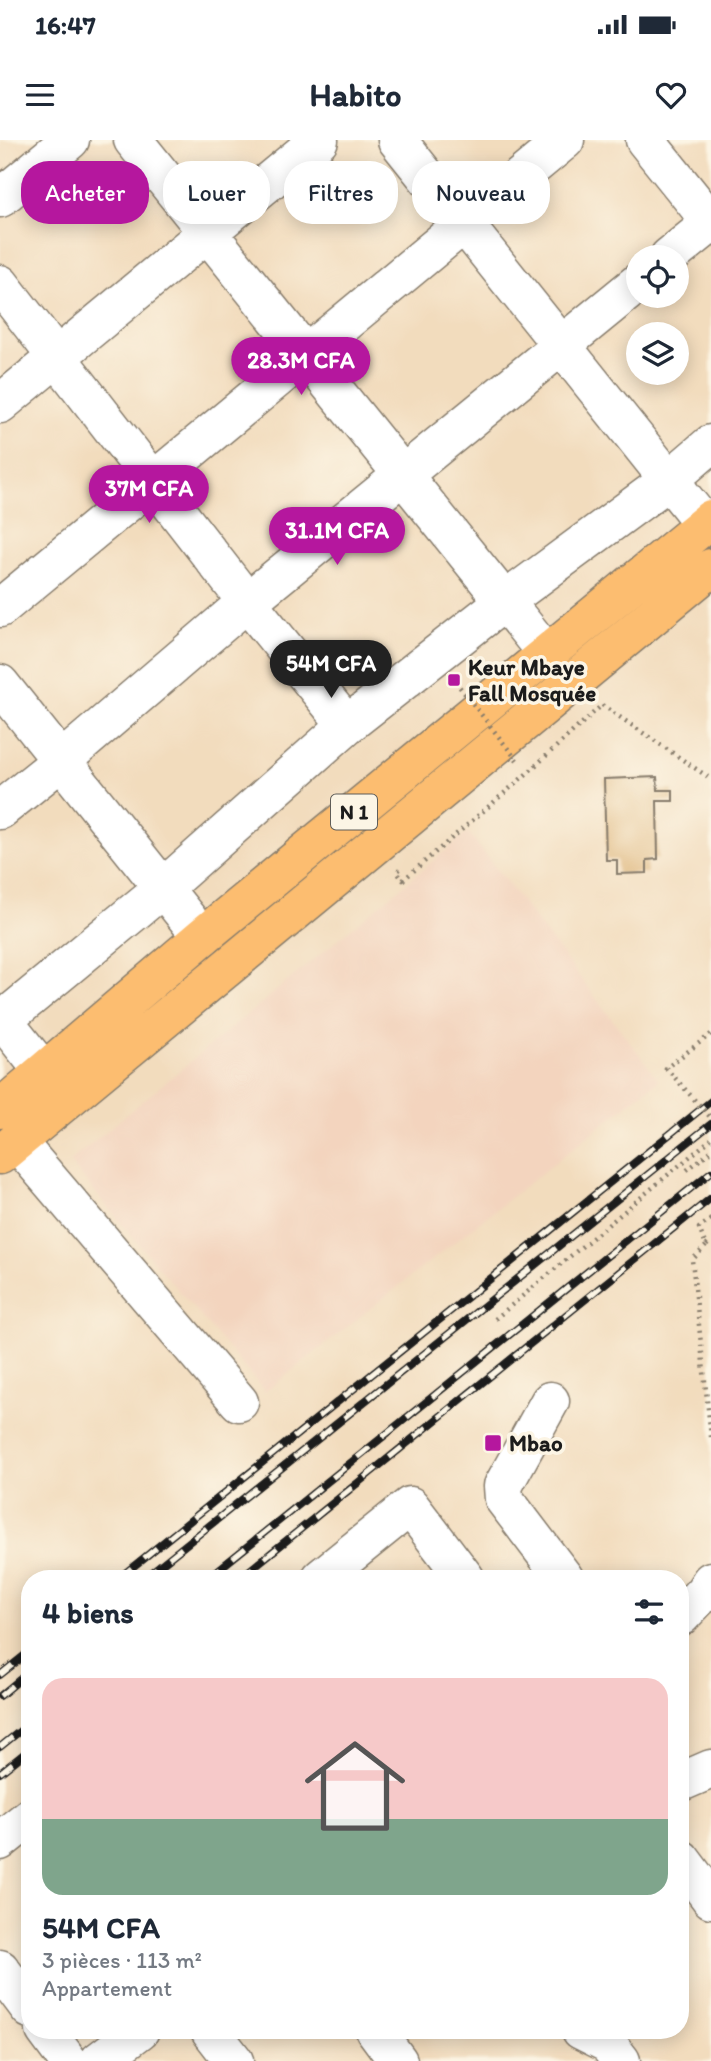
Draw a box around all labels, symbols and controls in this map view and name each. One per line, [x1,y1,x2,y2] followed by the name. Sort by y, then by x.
[35,9,96,41] text: 16:47
[21,76,59,114] icon: menu
[310,76,401,114] text: Habito
[652,76,690,114] icon: heart
[21,161,149,224] chip: Acheter
[163,161,270,224] chip: Louer
[284,161,398,224] chip: Filtres
[412,161,550,224] chip: Nouveau
[626,245,689,385] map controls
[626,245,689,308] button: locate
[626,322,689,385] button: layers
[221,338,381,397] pin: 28.3M CFA
[247,346,355,374] text: 28.3M CFA
[84,466,214,525] pin: 37M CFA
[105,474,193,502] text: 37M CFA
[257,508,417,567] pin: 31.1M CFA
[285,516,389,544] text: 31.1M CFA
[266,640,396,700] pin: 54M CFA
[286,649,376,677] text: 54M CFA
[468,653,596,707] place label: Keur Mbaye Fall Mosquée
[446,672,462,688] marker: Keur Mbaye Fall Mosquée
[331,794,377,830] road number: N 1
[509,1429,563,1457] place label: Mbao
[483,1433,503,1453] marker: Mbao
[630,1593,668,1631] icon: filters
[42,1594,134,1631] text: 4 biens
[292,1723,418,1849] icon: home
[42,1909,160,1946] text: 54M CFA
[42,1946,202,1974] text: 3 pièces · 113 m²
[42,1974,172,2002] text: Appartement

